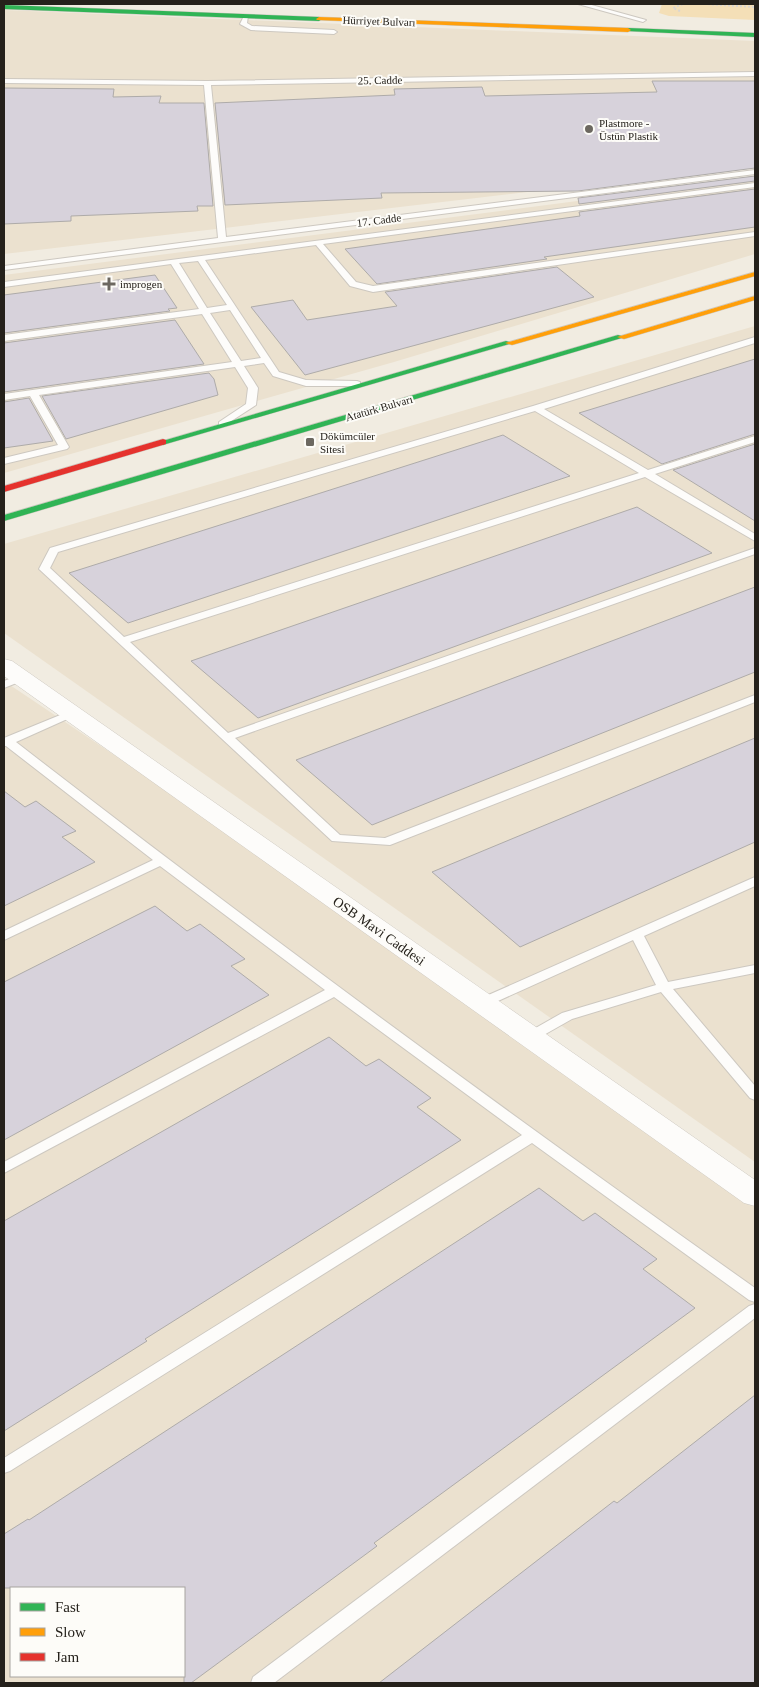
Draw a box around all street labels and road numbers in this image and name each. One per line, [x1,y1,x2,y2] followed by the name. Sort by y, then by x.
[342,14,416,28] street label: Hürriyet Bulvarı
[358,74,403,86] street label: 25. Cadde
[356,211,402,229] street label: 17. Cadde
[344,393,414,423] street label: Atatürk Bulvarı
[330,894,428,968] street label: OSB Mavi Caddesi

